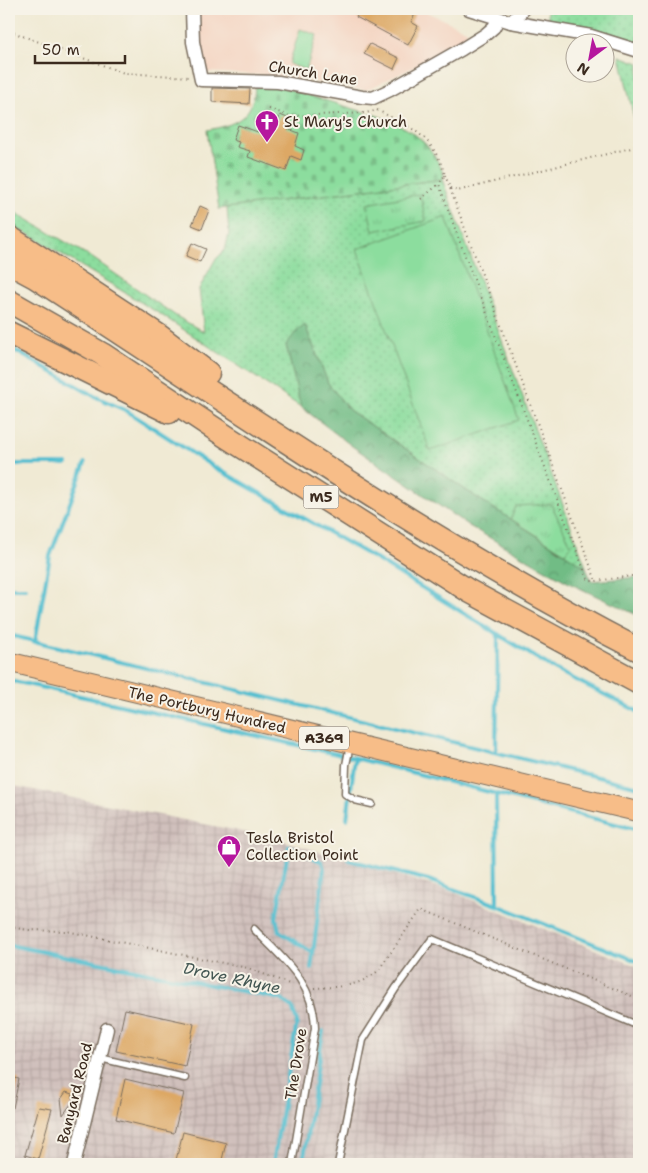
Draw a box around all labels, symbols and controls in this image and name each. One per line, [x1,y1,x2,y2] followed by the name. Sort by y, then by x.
[35,32,125,64] scale bar
[566,32,616,82] north arrow
[42,40,80,60] text: 50 m
[267,56,359,90] street label: Church Lane
[574,58,593,80] text: N
[254,109,280,143] church icon: St Mary's Church
[284,112,407,132] place label: St Mary's Church
[304,486,338,508] road number: M5
[126,682,288,738] street label: The Portbury Hundred
[299,726,349,750] road number: A369
[246,828,359,865] place label: Tesla Bristol Collection Point
[216,834,242,868] shop icon: Tesla Bristol Collection Point
[181,957,283,999] water label: Drove Rhyne
[280,1027,312,1101] street label: The Drove
[53,1040,97,1146] street label: Banyard Road

